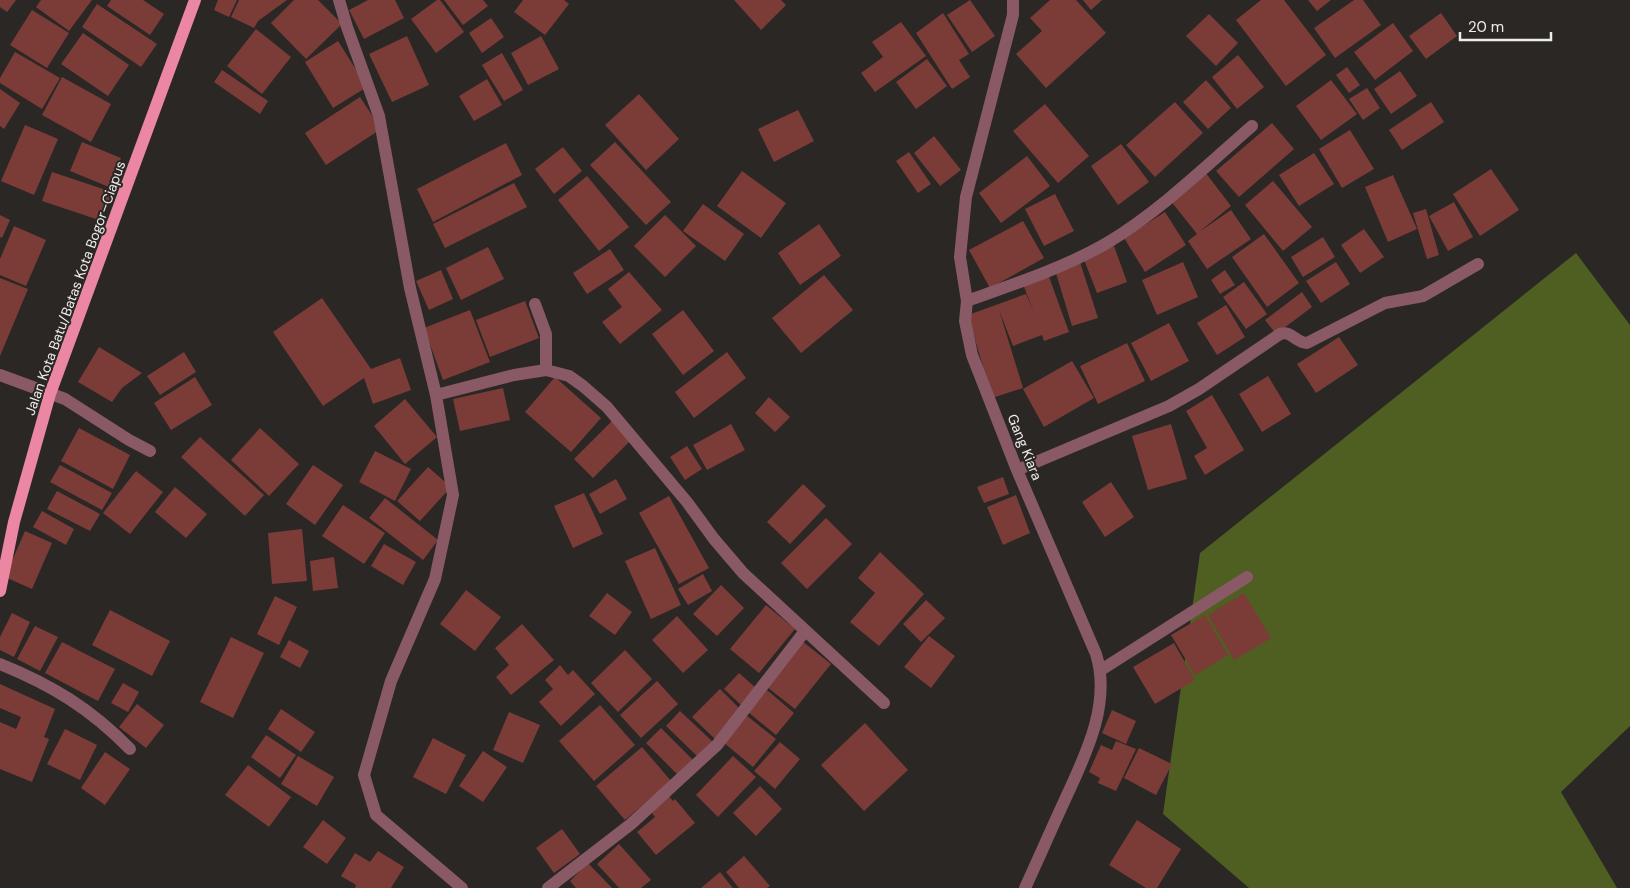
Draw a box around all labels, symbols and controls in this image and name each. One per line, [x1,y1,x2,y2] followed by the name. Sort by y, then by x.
[1460,10,1551,42] scale bar
[1468,17,1504,37] text: 20 m
[20,158,130,418] street label: Jalan Kota Batu/Batas Kota Bogor–Ciapus
[1004,411,1046,483] street label: Gang Kiara

